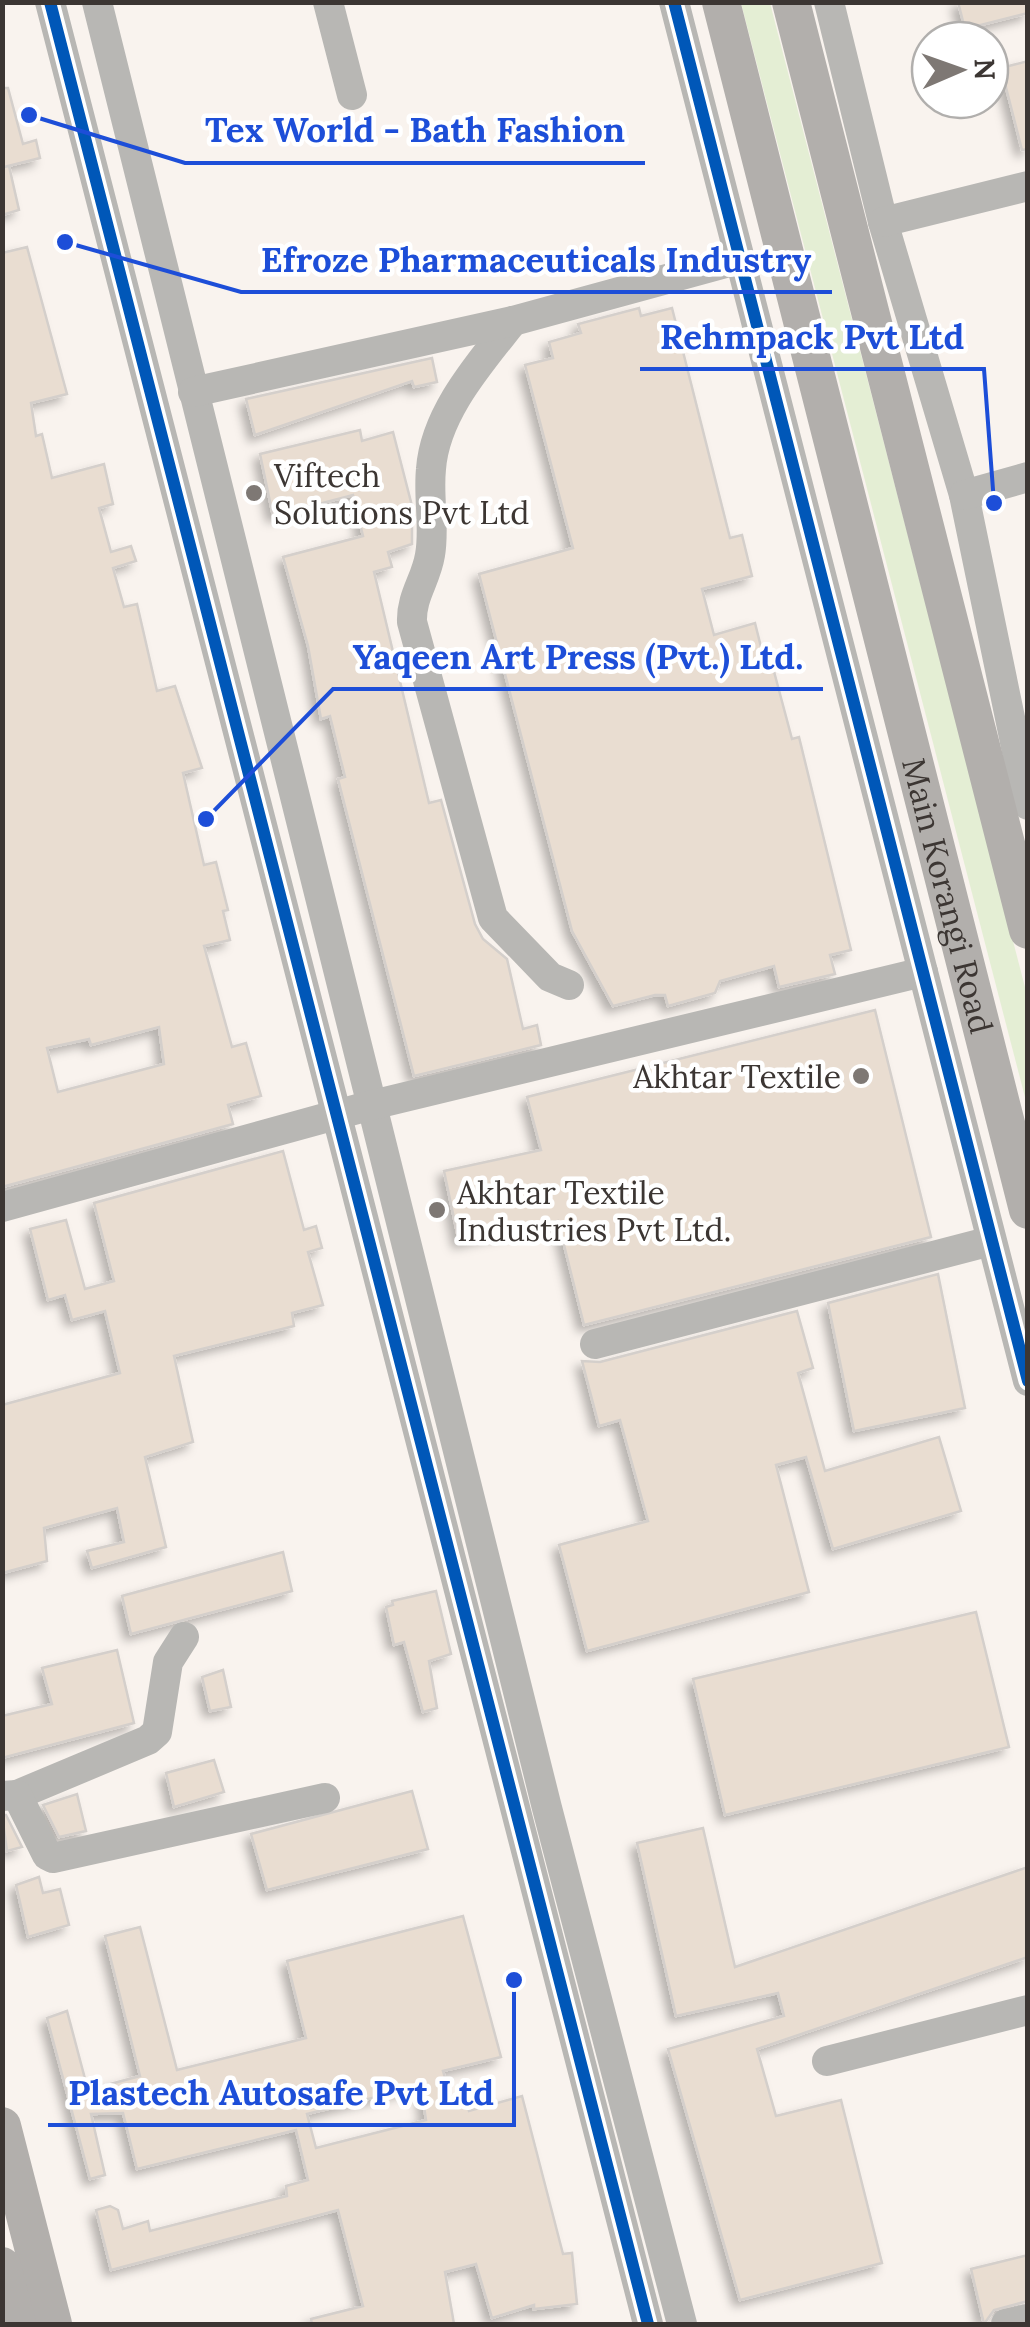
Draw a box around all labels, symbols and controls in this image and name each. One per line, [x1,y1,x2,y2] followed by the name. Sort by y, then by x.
[910,20,1010,120] north arrow
[967,58,1003,81] text: N
[185,98,645,163] callout: Tex World - Bath Fashion
[205,107,625,152] text: Tex World - Bath Fashion
[241,227,832,292] callout: Efroze Pharmaceuticals Industry
[261,237,812,282] text: Efroze Pharmaceuticals Industry
[640,304,984,369] callout: Rehmpack Pvt Ltd
[660,314,964,359] text: Rehmpack Pvt Ltd
[273,455,529,533] place label: Viftech Solutions Pvt Ltd
[243,482,265,504] marker: Viftech Solutions Pvt Ltd
[333,624,823,689] callout: Yaqeen Art Press (Pvt.) Ltd.
[353,634,803,679] text: Yaqeen Art Press (Pvt.) Ltd.
[893,754,1003,1038] street label: Main Korangi Road
[632,1056,841,1097] place label: Akhtar Textile
[850,1065,872,1087] marker: Akhtar Textile
[456,1172,731,1250] place label: Akhtar Textile Industries Pvt Ltd.
[426,1199,448,1221] marker: Akhtar Textile Industries Pvt Ltd.
[48,2060,514,2125] callout: Plastech Autosafe Pvt Ltd
[68,2070,494,2115] text: Plastech Autosafe Pvt Ltd

